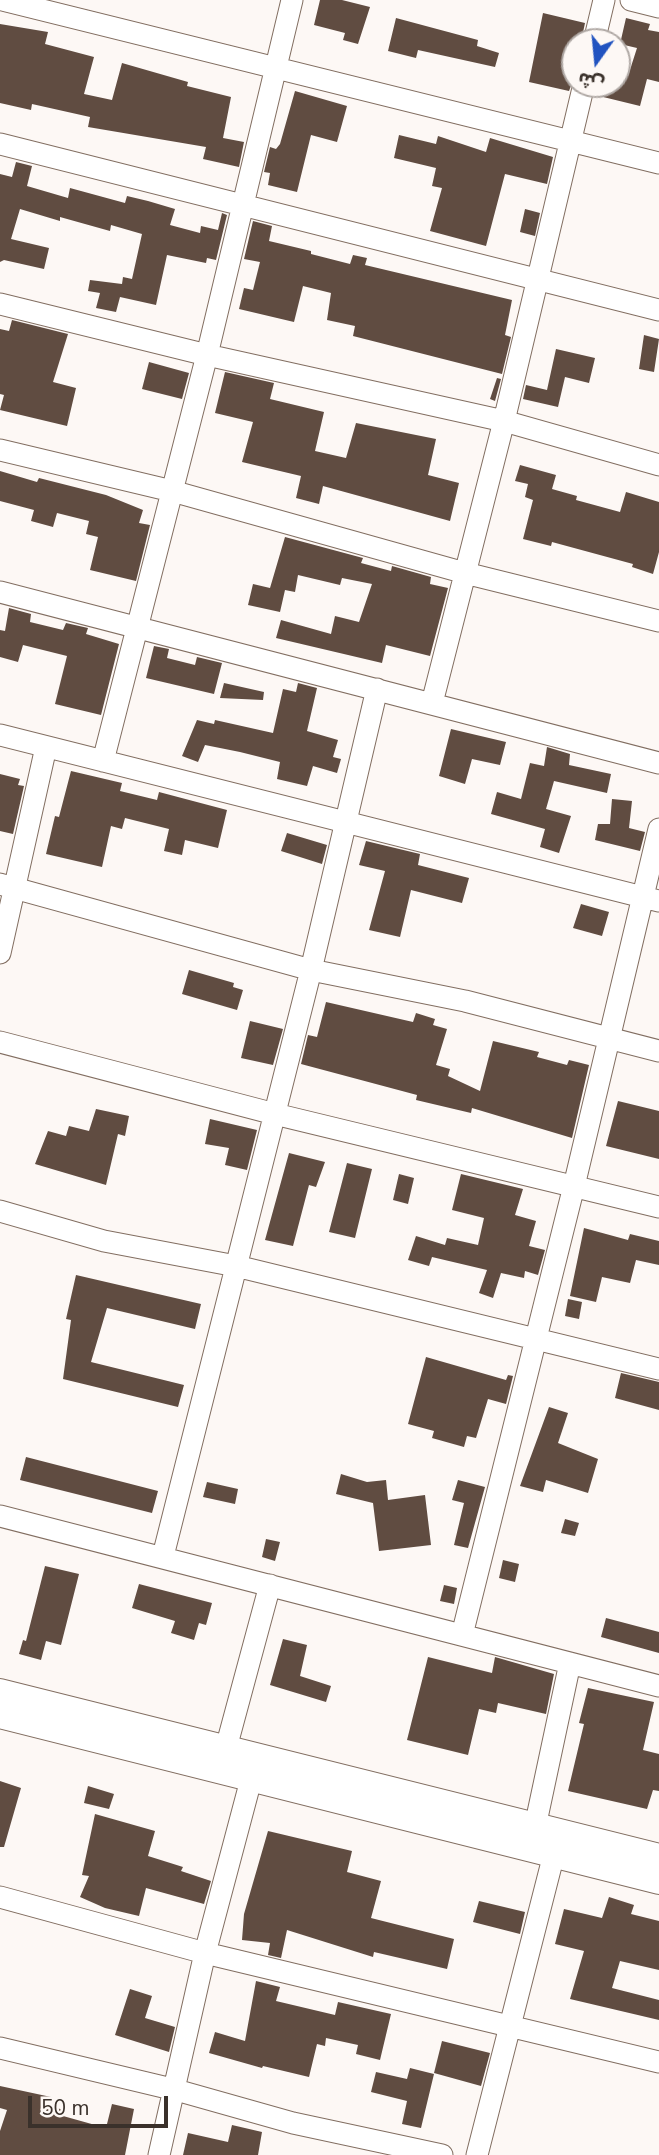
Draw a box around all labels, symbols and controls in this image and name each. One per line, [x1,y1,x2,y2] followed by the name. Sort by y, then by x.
[561,28,631,98] north arrow
[575,65,607,97] text: ش
[32,2082,172,2126] scale bar
[41,2094,90,2122] text: 50 m

